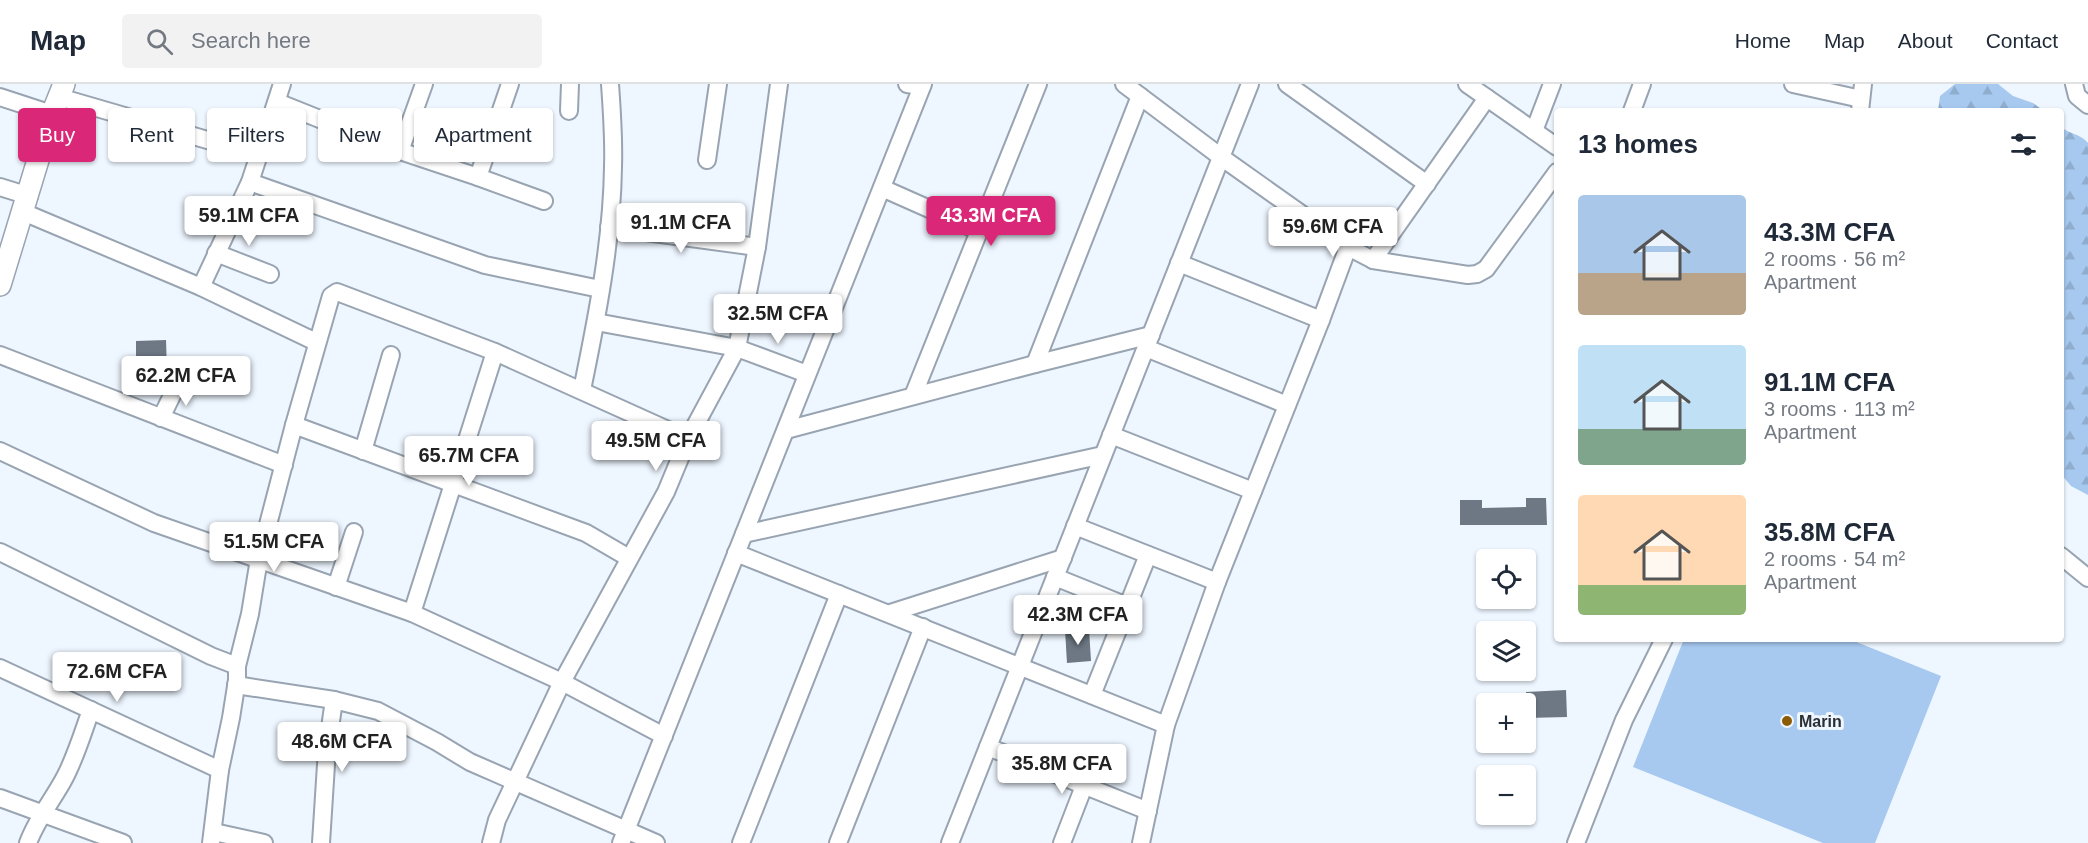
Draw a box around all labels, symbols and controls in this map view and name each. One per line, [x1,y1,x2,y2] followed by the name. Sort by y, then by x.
[122,14,542,68] search box
[30,25,86,56] text: Map
[143,25,176,58] icon: search
[191,28,311,53] text: Search here
[1735,29,1791,52] text: Home
[1824,29,1865,52] text: Map
[1898,29,1953,52] text: About
[1986,29,2058,52] text: Contact
[18,108,96,162] chip: Buy
[108,108,195,162] chip: Rent
[207,108,306,162] chip: Filters
[318,108,402,162] chip: New
[414,108,553,162] chip: Apartment
[2007,128,2040,161] icon: filters
[1578,129,1698,159] text: 13 homes
[180,196,318,247] pin: 59.1M CFA
[922,196,1060,247] pin: 43.3M CFA
[612,203,750,254] pin: 91.1M CFA
[198,204,300,226] text: 59.1M CFA
[940,204,1042,226] text: 43.3M CFA
[1264,207,1402,258] pin: 59.6M CFA
[630,211,732,233] text: 91.1M CFA
[1282,215,1384,237] text: 59.6M CFA
[1764,217,1896,247] text: 43.3M CFA
[1626,219,1698,291] icon: home
[1764,248,1905,270] text: 2 rooms · 56 m²
[1764,271,1856,293] text: Apartment
[709,294,847,345] pin: 32.5M CFA
[727,302,829,324] text: 32.5M CFA
[117,356,255,407] pin: 62.2M CFA
[135,364,237,386] text: 62.2M CFA
[1764,367,1896,397] text: 91.1M CFA
[1626,369,1698,441] icon: home
[1764,398,1915,420] text: 3 rooms · 113 m²
[587,421,725,472] pin: 49.5M CFA
[1764,421,1856,443] text: Apartment
[605,429,707,451] text: 49.5M CFA
[400,436,538,487] pin: 65.7M CFA
[418,444,520,466] text: 65.7M CFA
[1764,517,1896,547] text: 35.8M CFA
[1626,519,1698,591] icon: home
[205,522,343,573] pin: 51.5M CFA
[223,530,325,552] text: 51.5M CFA
[1764,548,1905,570] text: 2 rooms · 54 m²
[1476,549,1536,825] map controls
[1476,549,1536,609] button: locate
[1764,571,1856,593] text: Apartment
[1009,595,1147,646] pin: 42.3M CFA
[1027,603,1129,625] text: 42.3M CFA
[1476,621,1536,681] button: layers
[48,652,186,703] pin: 72.6M CFA
[66,660,168,682] text: 72.6M CFA
[1476,693,1536,753] button: +
[1799,713,1842,730] place label: Marin
[1780,714,1794,728] marker: Marin
[273,722,411,773] pin: 48.6M CFA
[291,730,393,752] text: 48.6M CFA
[993,744,1131,795] pin: 35.8M CFA
[1011,752,1113,774] text: 35.8M CFA
[1476,765,1536,825] button: −

